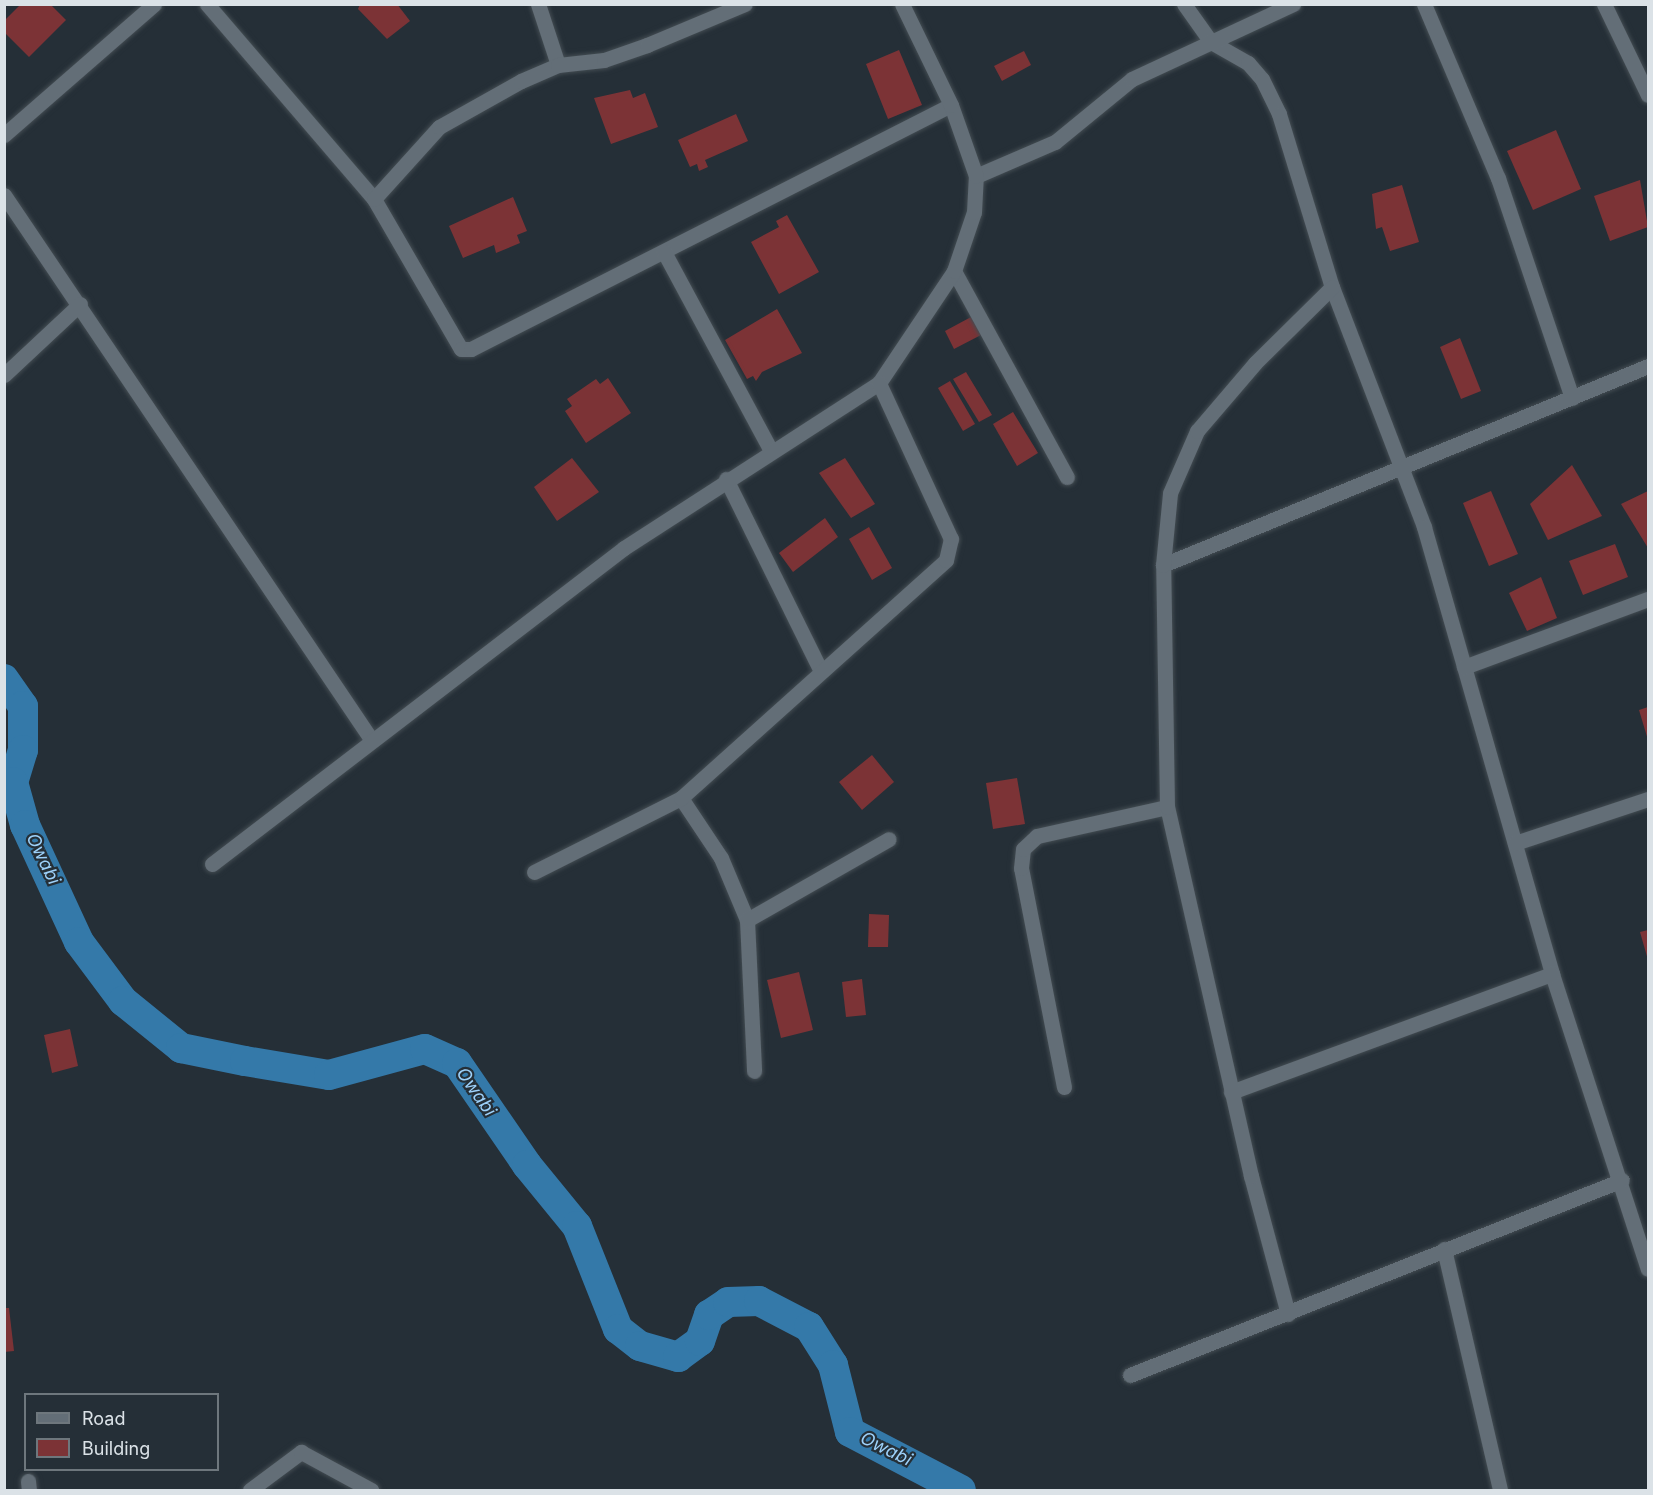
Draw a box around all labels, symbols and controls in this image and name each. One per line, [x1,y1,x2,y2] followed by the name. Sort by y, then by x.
[21,830,65,888] water label: Owabi
[451,1063,501,1121] water label: Owabi
[24,1393,219,1471] legend
[82,1408,125,1429] text: Road
[857,1427,915,1471] water label: Owabi
[82,1438,150,1459] text: Building

